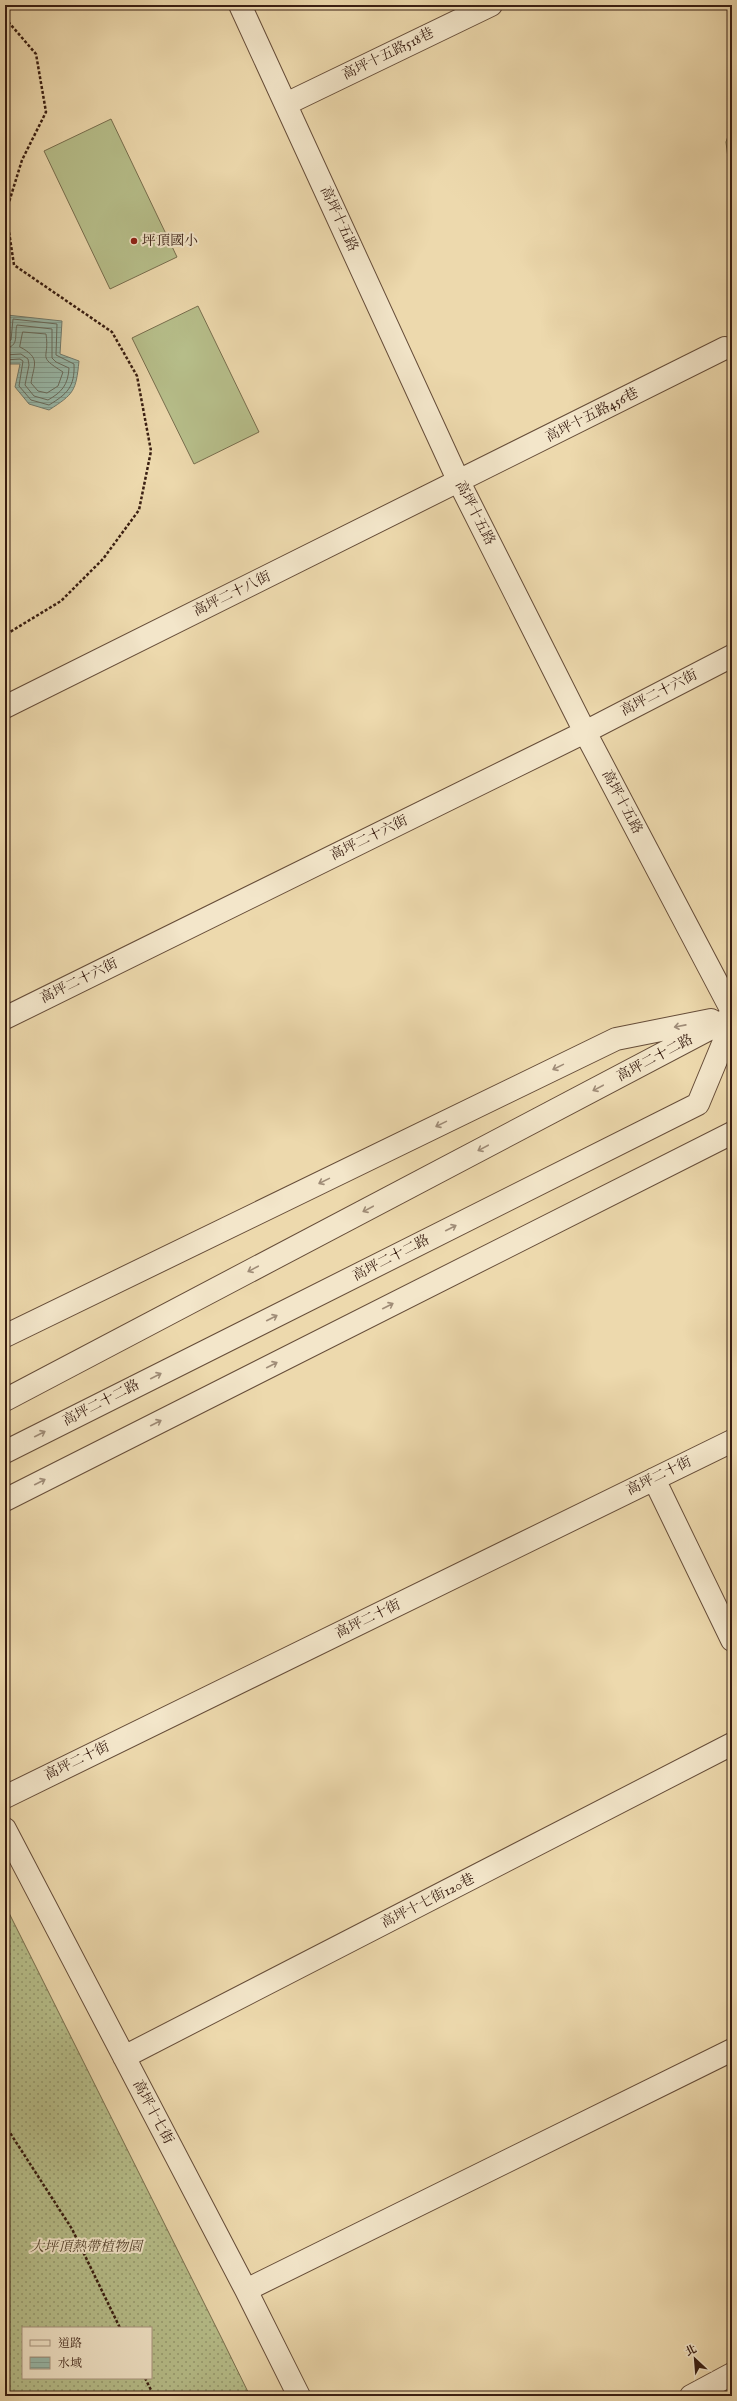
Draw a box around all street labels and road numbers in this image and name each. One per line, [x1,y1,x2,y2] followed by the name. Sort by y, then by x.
[339,24,437,84] street label: 高坪十五路518巷
[316,183,362,255] street label: 高坪十五路
[543,384,641,446] street label: 高坪十五路456巷
[451,478,499,548] street label: 高坪十五路
[190,567,274,621] street label: 高坪二十八街
[617,666,701,720] street label: 高坪二十六街
[598,767,646,837] street label: 高坪十五路
[327,811,411,865] street label: 高坪二十六街
[37,954,121,1008] street label: 高坪二十六街
[614,1030,696,1086] street label: 高坪二十二路
[349,1231,433,1285] street label: 高坪二十二路
[59,1376,143,1430] street label: 高坪二十二路
[624,1453,694,1499] street label: 高坪二十街
[333,1596,403,1642] street label: 高坪二十街
[42,1738,112,1784] street label: 高坪二十街
[378,1870,478,1932] street label: 高坪十七街120巷
[129,2077,177,2147] street label: 高坪十七街

